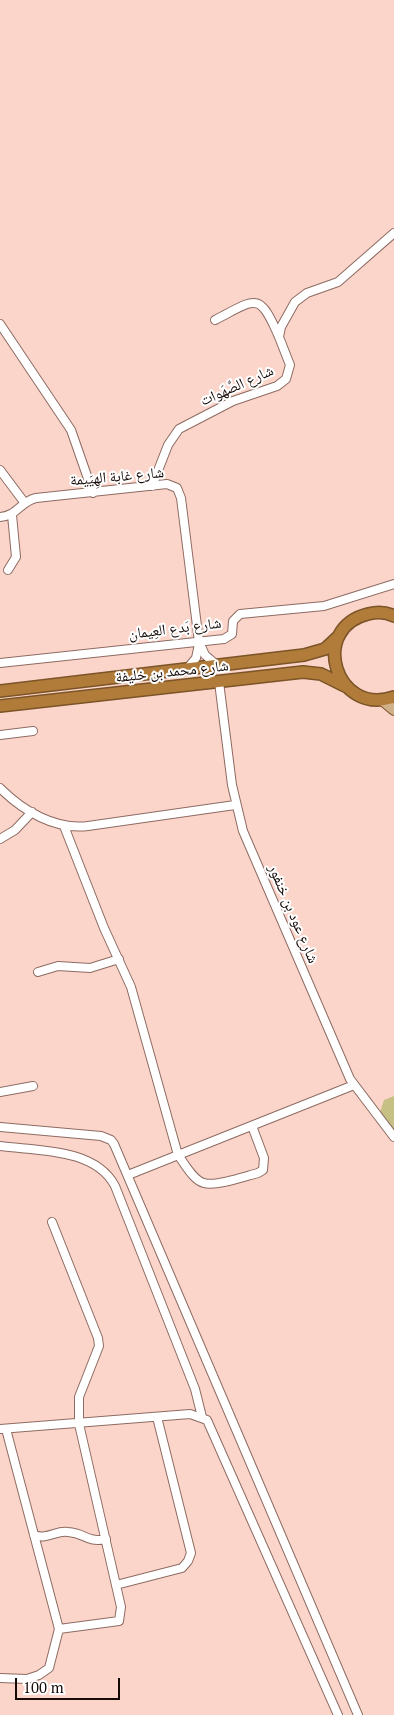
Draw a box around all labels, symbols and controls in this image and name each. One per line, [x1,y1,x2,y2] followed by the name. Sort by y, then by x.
[197,362,277,410] street label: شارع الصَّهَوات
[69,464,165,490] street label: شارع غابة الهِيَيمة
[128,614,222,644] street label: شارع بَدع العِيمان
[115,657,229,687] street label: شارع محمد بن خليفة
[264,862,322,966] street label: شارع عود بن خنفور
[18,1668,122,1700] scale bar
[23,1677,64,1697] text: 100 m

